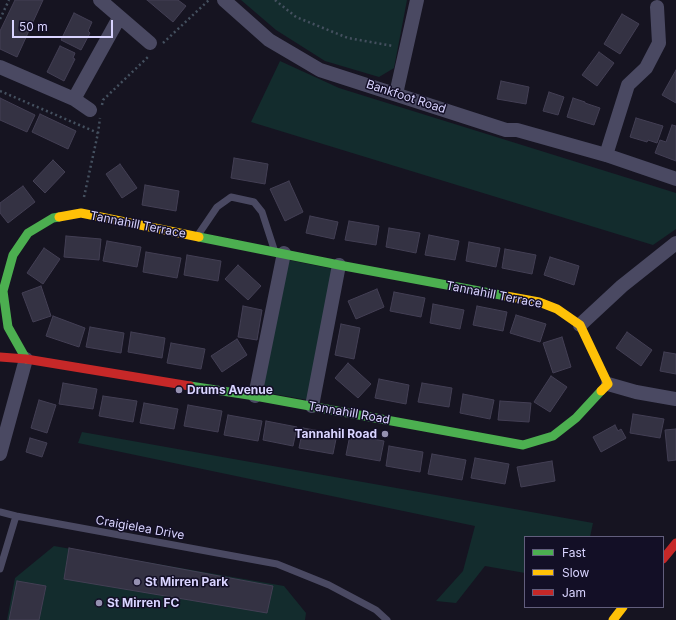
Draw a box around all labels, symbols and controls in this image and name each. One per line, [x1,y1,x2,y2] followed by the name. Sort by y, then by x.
[14,12,115,38] scale bar
[19,19,48,34] text: 50 m
[364,77,448,117] street label: Bankfoot Road
[89,209,187,241] street label: Tannahill Terrace
[445,279,543,311] street label: Tannahill Terrace
[187,383,273,397] place label: Drums Avenue
[174,385,184,395] marker: Drums Avenue
[307,399,391,427] street label: Tannahill Road
[294,427,377,441] place label: Tannahil Road
[380,429,390,439] marker: Tannahil Road
[94,513,186,543] street label: Craigielea Drive
[524,536,664,608] legend
[562,545,586,560] text: Fast
[562,565,589,580] text: Slow
[145,575,228,589] place label: St Mirren Park
[132,577,142,587] marker: St Mirren Park
[562,585,586,600] text: Jam
[107,596,179,610] place label: St Mirren FC
[94,598,104,608] marker: St Mirren FC

